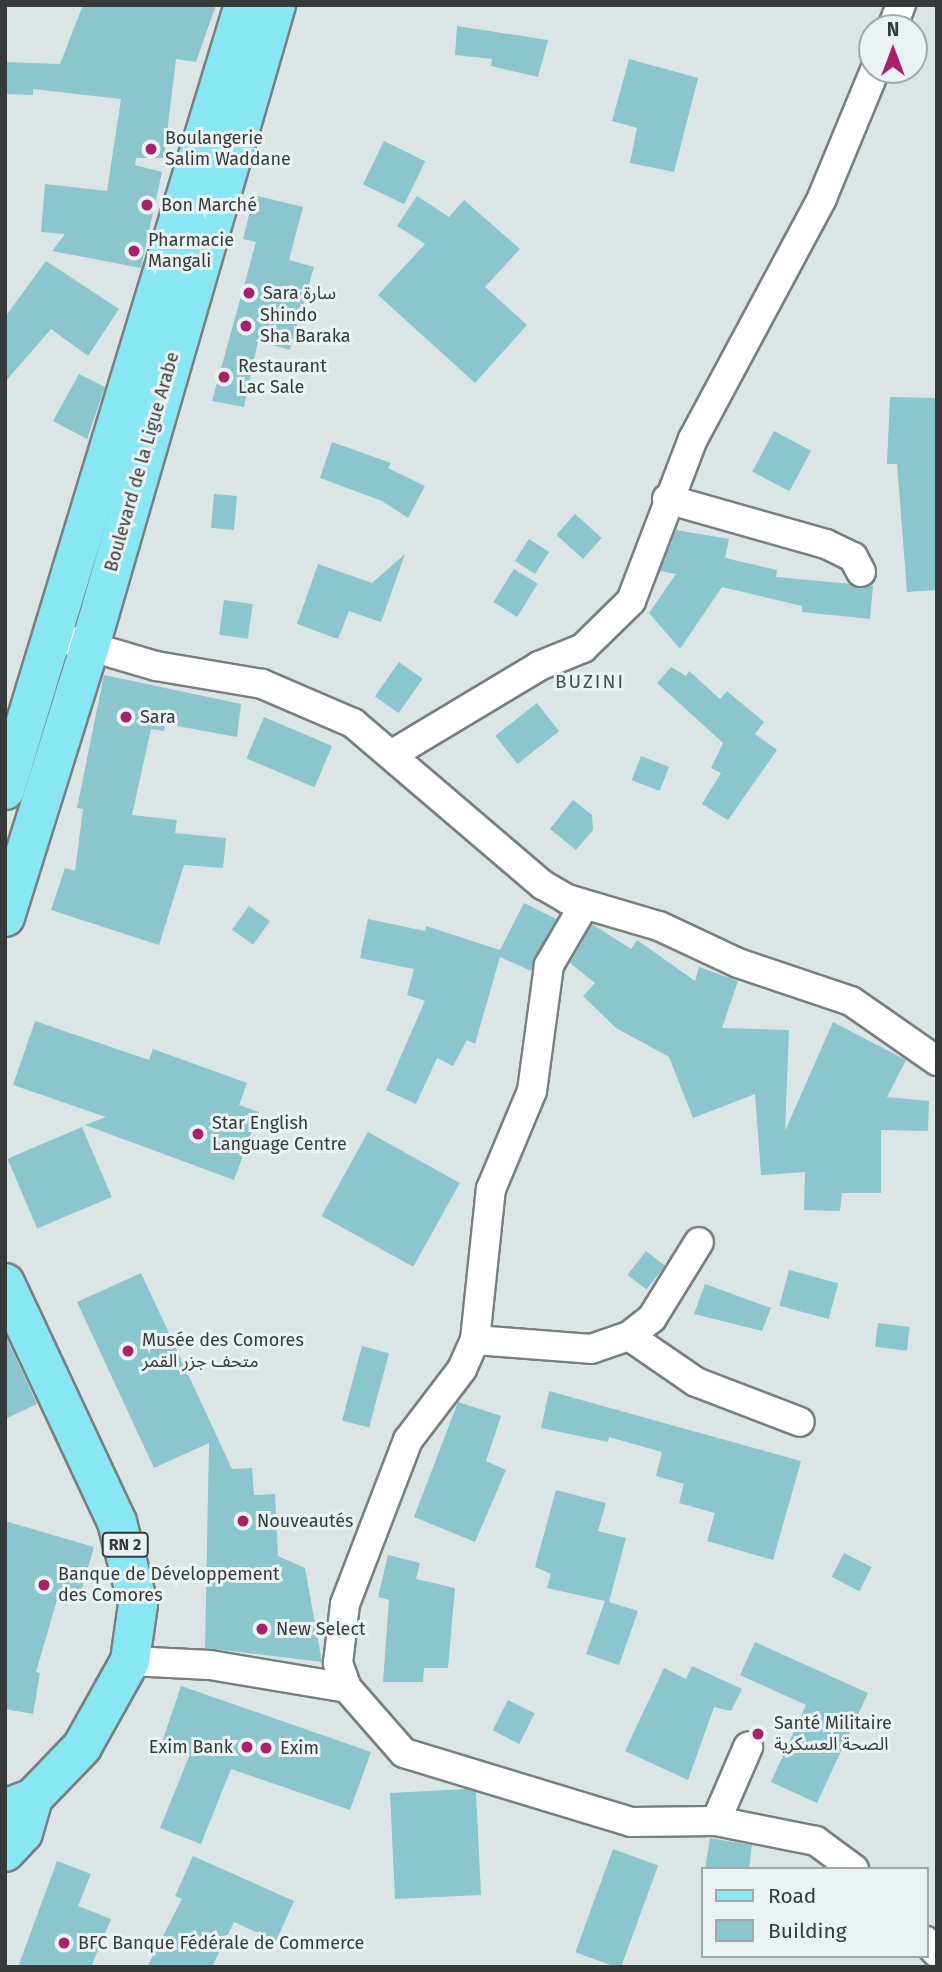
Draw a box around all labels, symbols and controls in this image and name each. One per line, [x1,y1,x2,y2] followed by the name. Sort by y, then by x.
[858,14,928,84] north arrow
[887,18,899,41] text: N
[165,128,291,170] place label: Boulangerie Salim Waddane
[143,141,159,157] marker: Boulangerie Salim Waddane
[161,194,257,216] place label: Bon Marché
[139,197,155,213] marker: Bon Marché
[148,230,234,272] place label: Pharmacie Mangali
[126,243,142,259] marker: Pharmacie Mangali
[263,282,336,304] place label: Sara سارة
[241,285,257,301] marker: Sara سارة
[260,305,351,348] place label: Shindo Sha Baraka
[238,318,254,334] marker: Shindo Sha Baraka
[100,350,184,574] street label: Boulevard de la Ligue Arabe
[238,356,327,398] place label: Restaurant Lac Sale
[216,369,232,385] marker: Restaurant Lac Sale
[556,671,624,693] district label: BUZINI
[140,706,176,728] place label: Sara
[118,709,134,725] marker: Sara
[212,1113,347,1156] place label: Star English Language Centre
[190,1126,206,1142] marker: Star English Language Centre
[142,1330,304,1372] place label: Musée des Comores متحف جزر القمر
[120,1343,136,1359] marker: Musée des Comores متحف جزر القمر
[257,1510,353,1532] place label: Nouveautés
[235,1513,251,1529] marker: Nouveautés
[100,1532,150,1558] road number: RN 2
[58,1564,280,1606] place label: Banque de Développement des Comores
[36,1577,52,1593] marker: Banque de Développement des Comores
[276,1618,365,1640] place label: New Select
[254,1621,270,1637] marker: New Select
[774,1713,892,1756] place label: Santé Militaire الصحة العسكرية
[748,1724,768,1744] marker: Santé Militaire الصحة العسكرية
[149,1736,233,1758] place label: Exim Bank
[280,1737,319,1759] place label: Exim
[239,1739,255,1755] marker: Exim Bank
[258,1740,274,1756] marker: Exim
[701,1867,928,1958] legend
[768,1883,816,1909] text: Road
[768,1918,847,1944] text: Building
[78,1932,364,1954] place label: BFC Banque Fédérale de Commerce
[56,1935,72,1951] marker: BFC Banque Fédérale de Commerce

